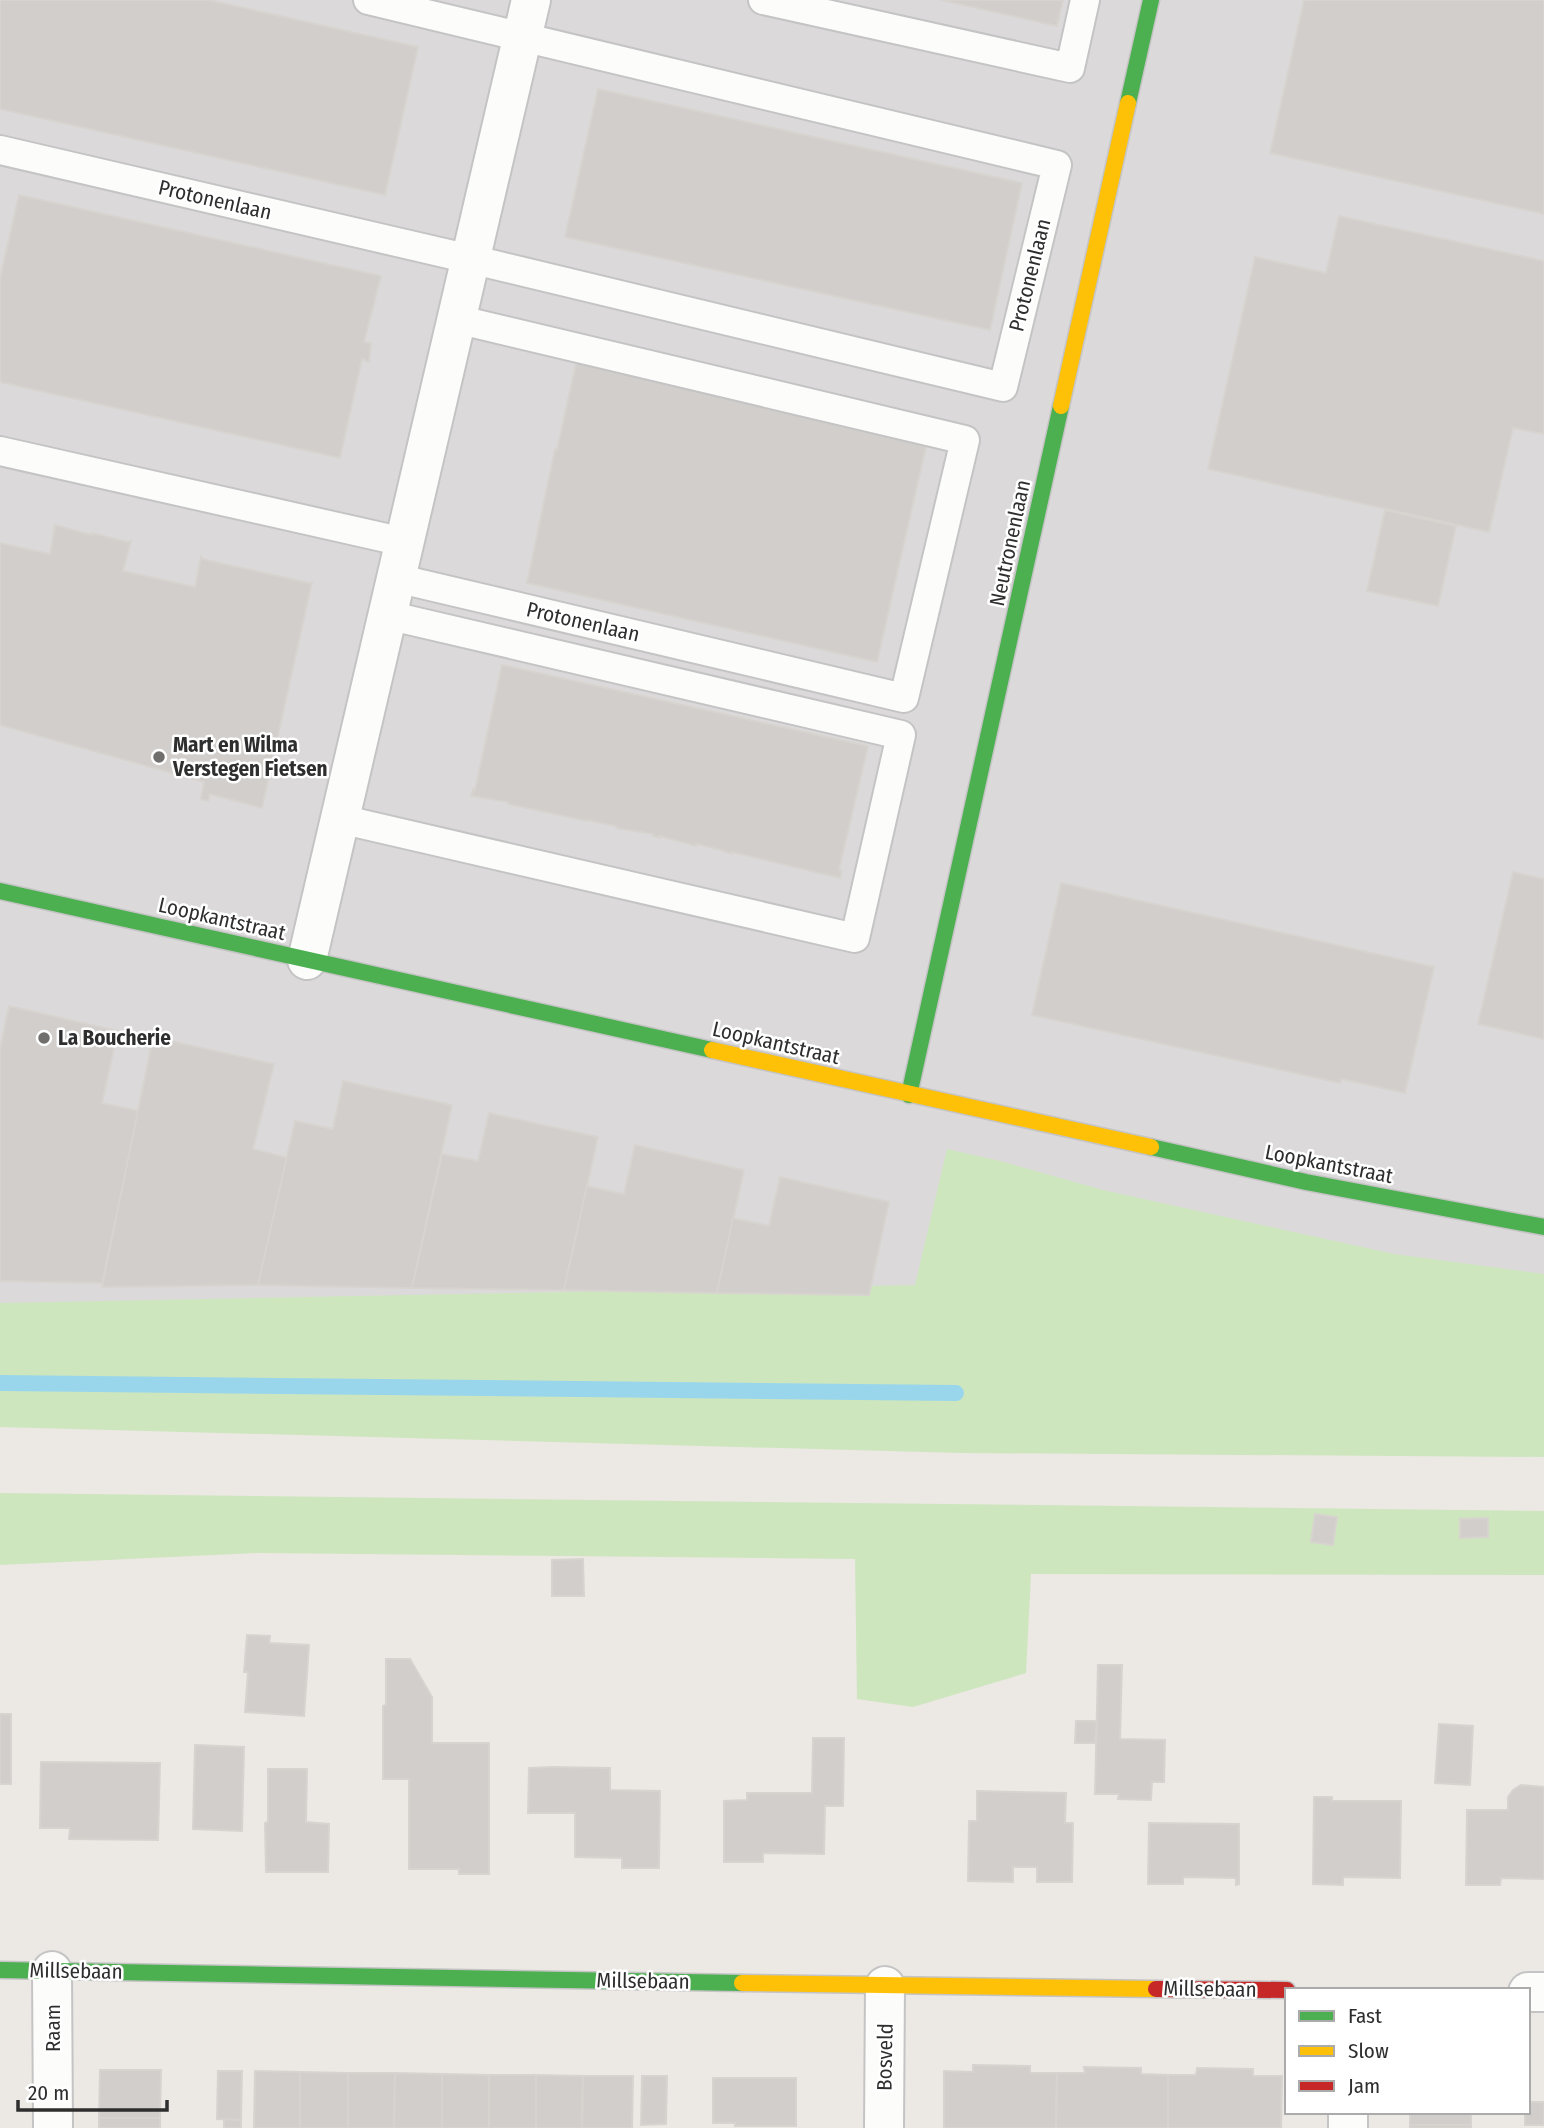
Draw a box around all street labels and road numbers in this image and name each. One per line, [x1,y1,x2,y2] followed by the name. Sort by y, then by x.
[156,174,274,226] street label: Protonenlaan
[1003,216,1057,334] street label: Protonenlaan
[984,478,1036,608] street label: Neutronenlaan
[524,596,642,648] street label: Protonenlaan
[156,892,288,946] street label: Loopkantstraat
[710,1016,842,1070] street label: Loopkantstraat
[1263,1139,1395,1189] street label: Loopkantstraat
[29,1957,123,1985] street label: Millsebaan
[596,1967,690,1995] street label: Millsebaan
[1163,1975,1257,2003] street label: Millsebaan
[40,2004,66,2052] street label: Raam
[871,2023,899,2091] street label: Bosveld

